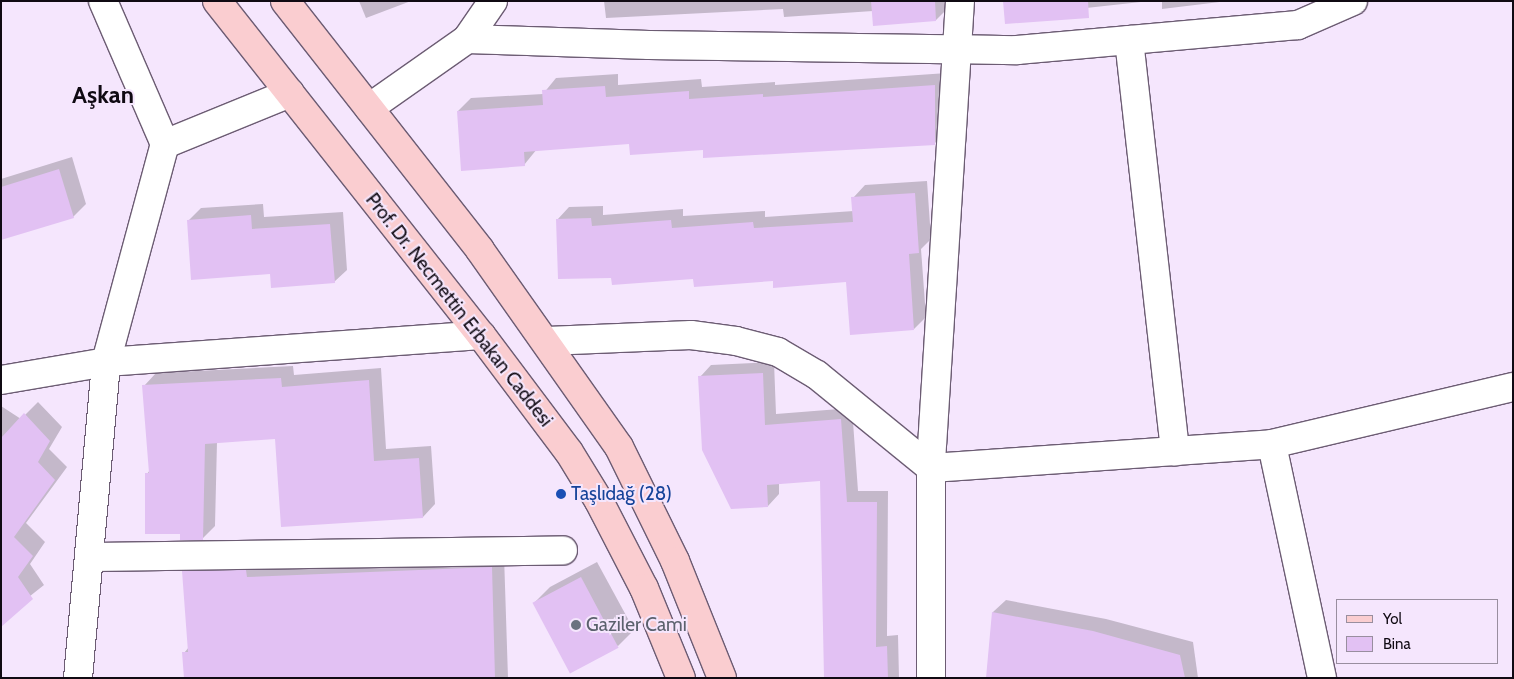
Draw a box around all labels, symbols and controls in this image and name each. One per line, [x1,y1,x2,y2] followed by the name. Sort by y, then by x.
[72,81,134,109] district label: Aşkan
[361,189,557,431] street label: Prof. Dr. Necmettin Erbakan Caddesi
[571,483,672,505] place label: Taşlıdağ (28)
[555,488,567,500] marker: Taşlıdağ (28)
[1336,599,1499,664] legend
[1383,610,1402,628] text: Yol
[586,614,687,636] place label: Gaziler Cami
[570,619,582,631] marker: Gaziler Cami
[1383,635,1411,653] text: Bina

